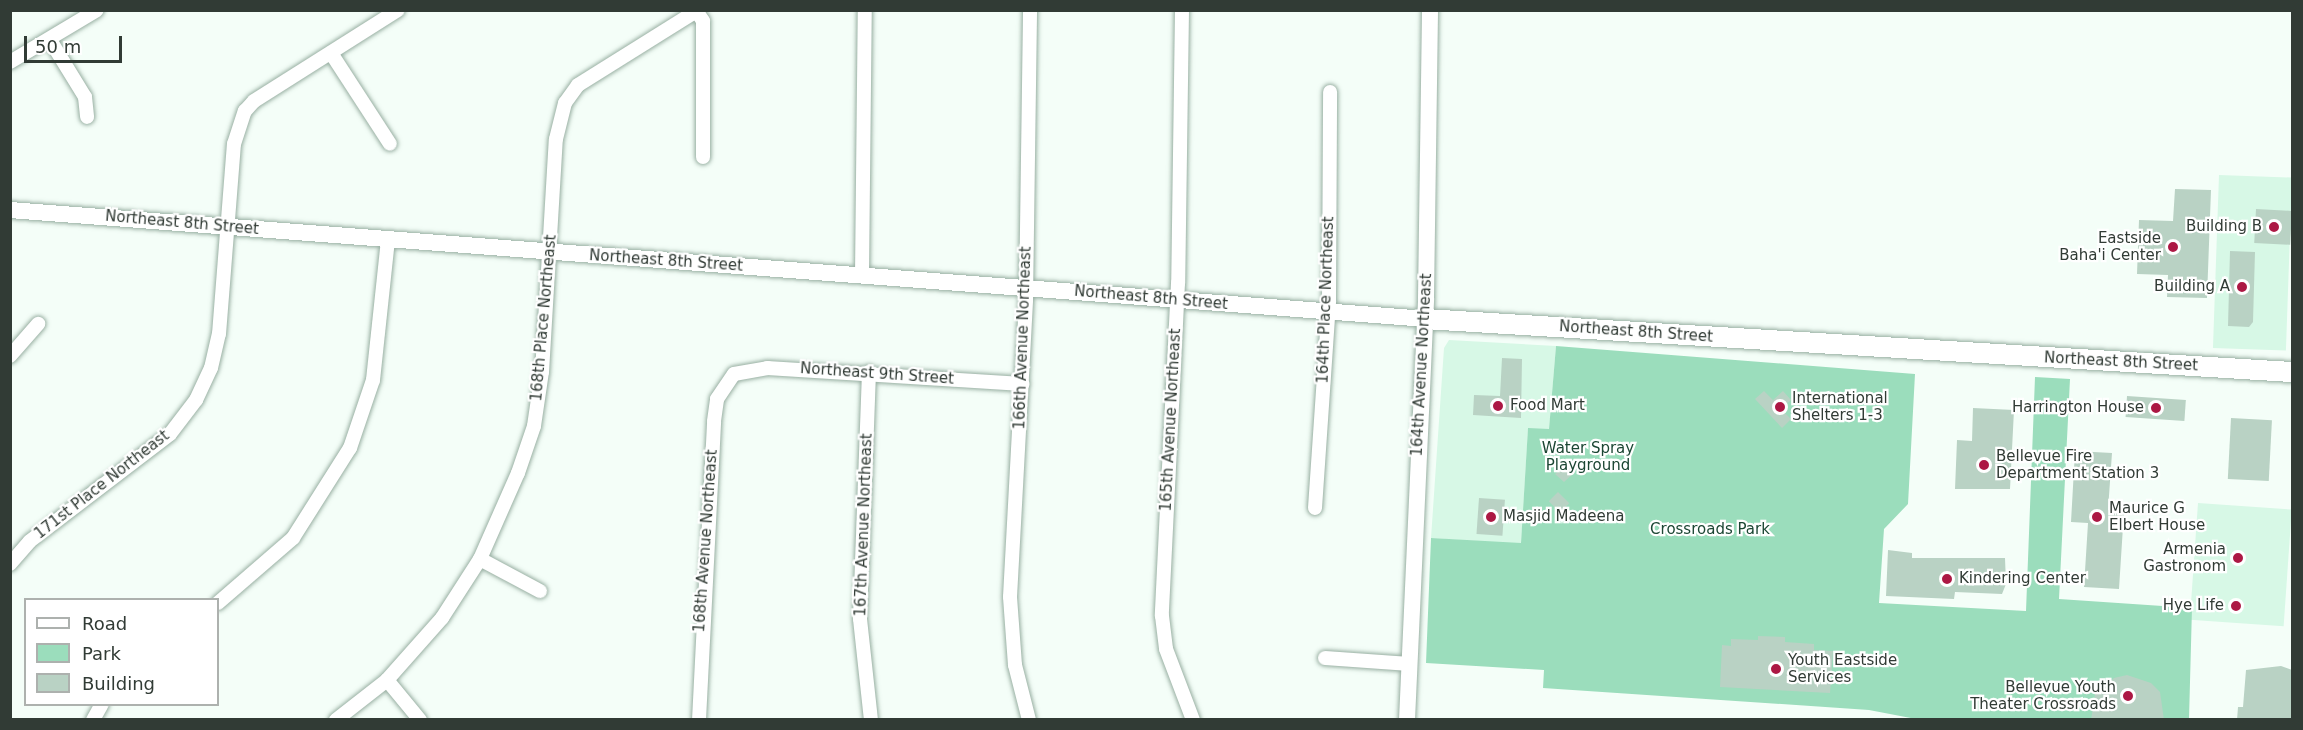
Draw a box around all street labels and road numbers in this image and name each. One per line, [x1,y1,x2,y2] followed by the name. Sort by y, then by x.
[104,207,260,239] street label: Northeast 8th Street
[1314,216,1338,384] street label: 164th Place Northeast
[528,234,560,402] street label: 168th Place Northeast
[1011,246,1035,430] street label: 166th Avenue Northeast
[589,247,743,275] street label: Northeast 8th Street
[1408,273,1436,457] street label: 164th Avenue Northeast
[1073,282,1229,314] street label: Northeast 8th Street
[1559,318,1713,346] street label: Northeast 8th Street
[1157,328,1185,512] street label: 165th Avenue Northeast
[2044,349,2198,375] street label: Northeast 8th Street
[800,360,954,388] street label: Northeast 9th Street
[31,427,173,543] street label: 171st Place Northeast
[852,433,876,617] street label: 167th Avenue Northeast
[691,449,721,633] street label: 168th Avenue Northeast

